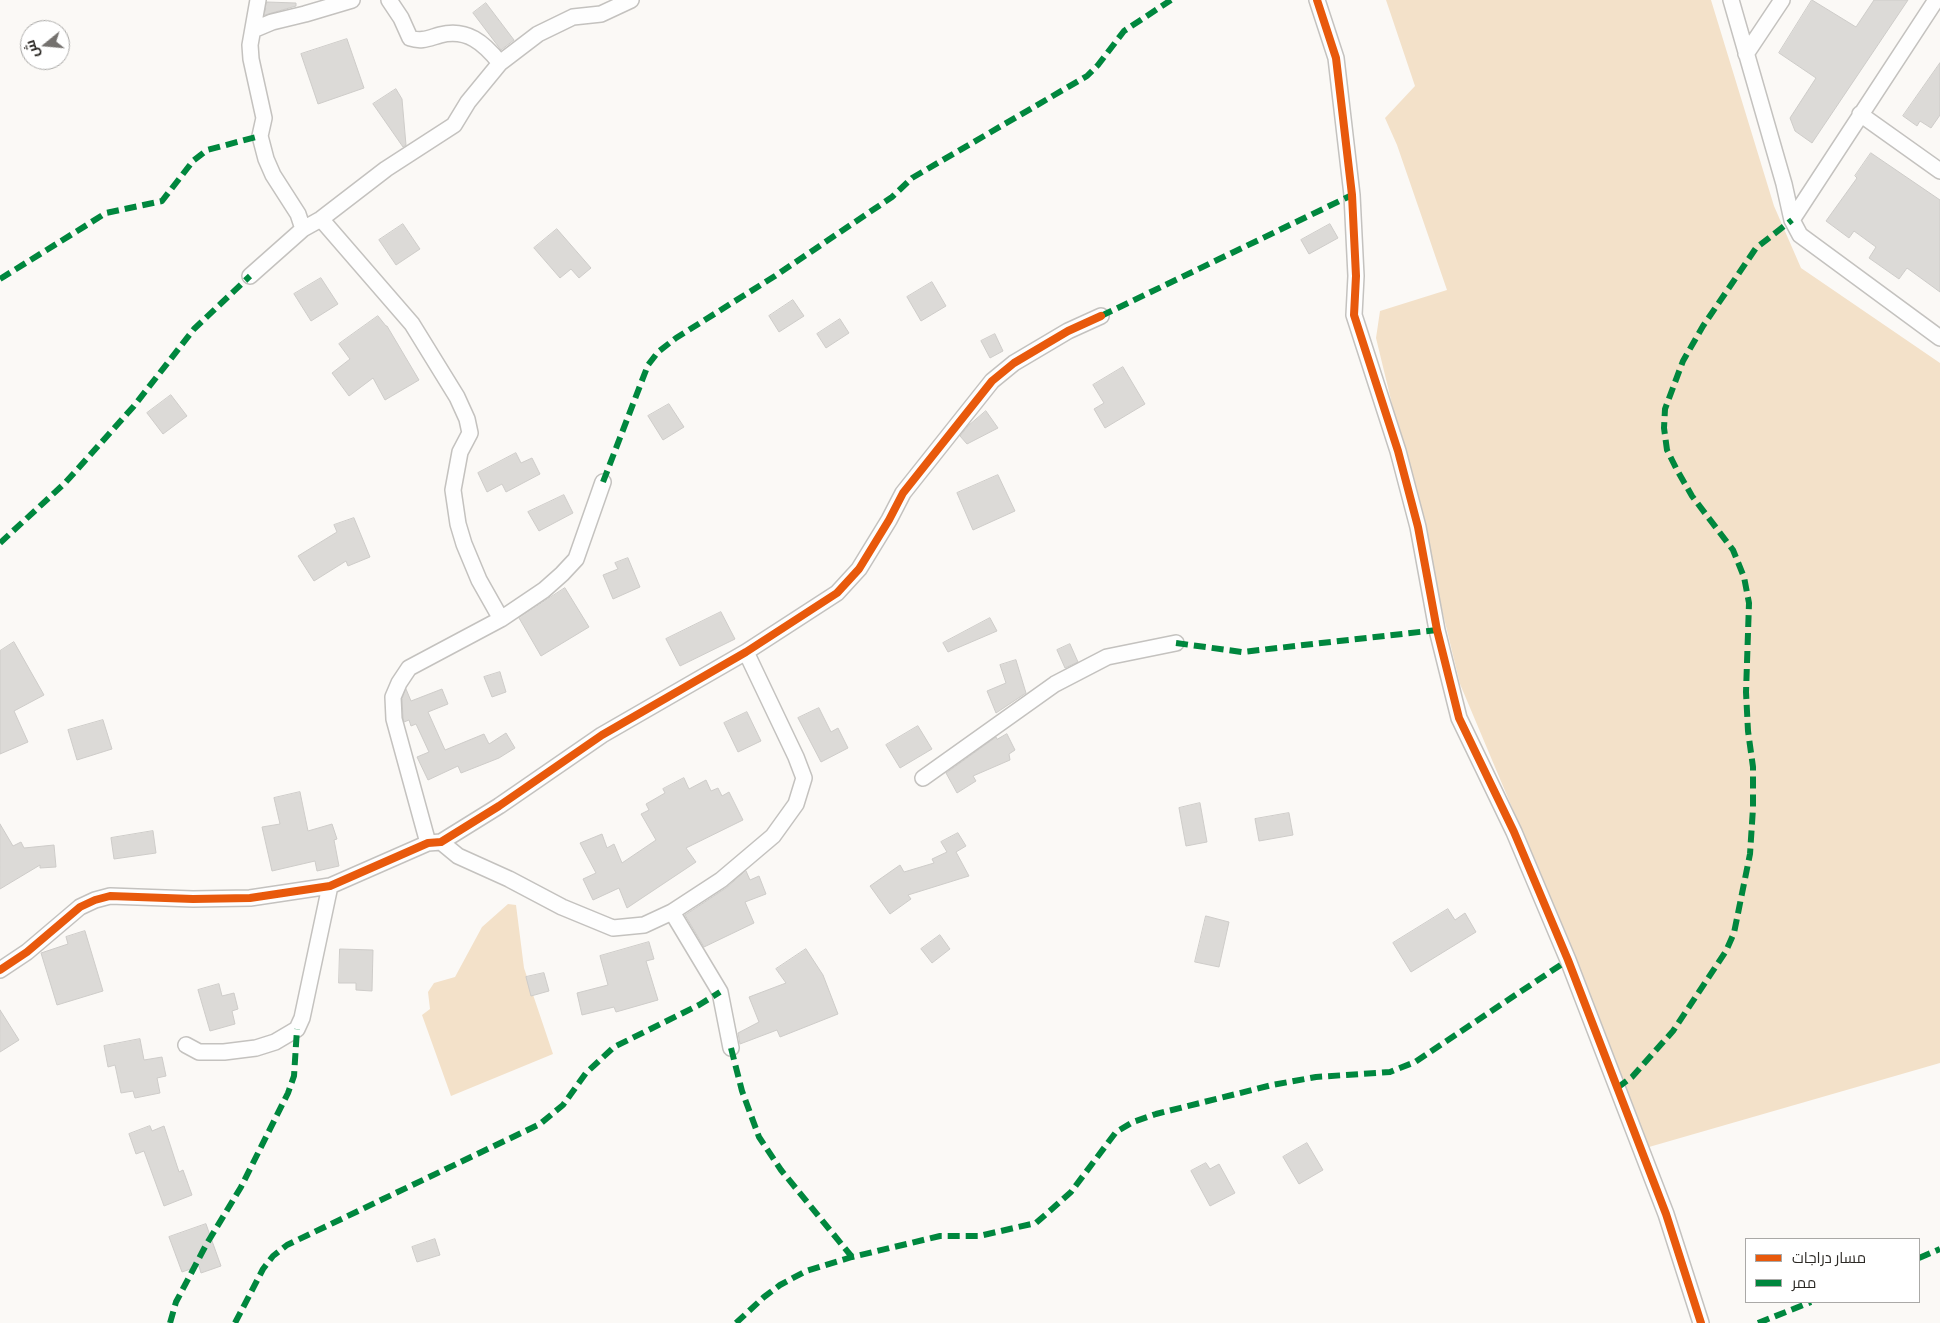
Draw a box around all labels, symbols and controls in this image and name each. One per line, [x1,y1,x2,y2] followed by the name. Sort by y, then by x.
[20,20,70,70] north arrow
[20,38,43,60] text: ش
[1745,1238,1920,1303] legend
[1792,1249,1866,1267] text: مسار دراجات
[1792,1274,1816,1292] text: ممر

